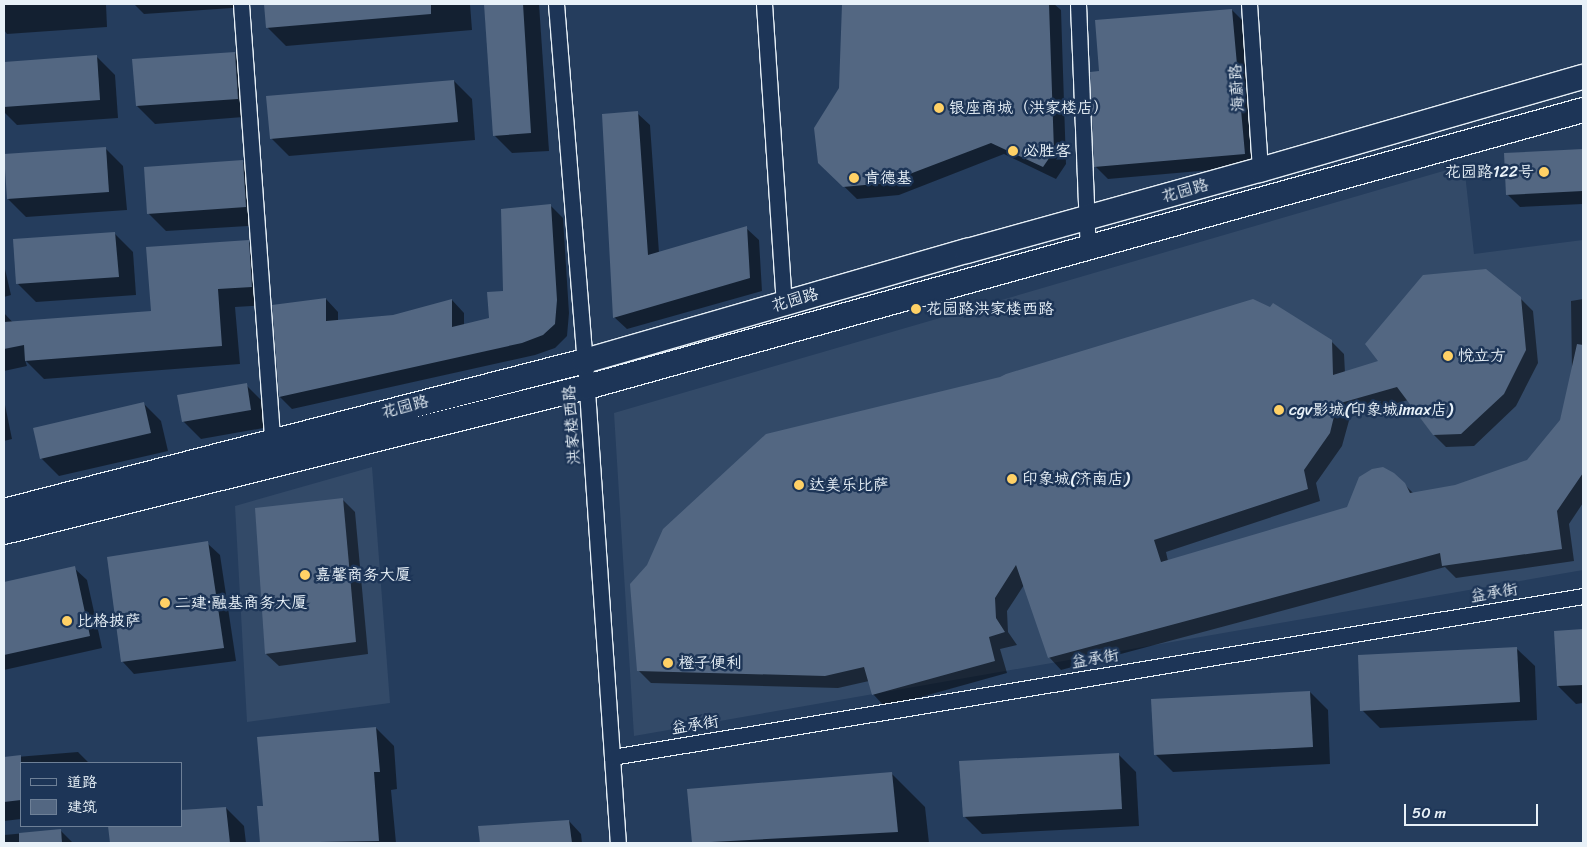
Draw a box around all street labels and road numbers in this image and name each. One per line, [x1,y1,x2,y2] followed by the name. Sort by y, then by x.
[1226,63,1248,113] street label: 海蔚路
[1159,175,1211,207] street label: 花园路
[769,284,821,316] street label: 花园路
[560,384,584,466] street label: 洪家楼西路
[379,392,431,422] street label: 花园路
[1469,580,1519,606] street label: 益承街
[1070,646,1120,672] street label: 益承街
[670,712,720,738] street label: 益承街

